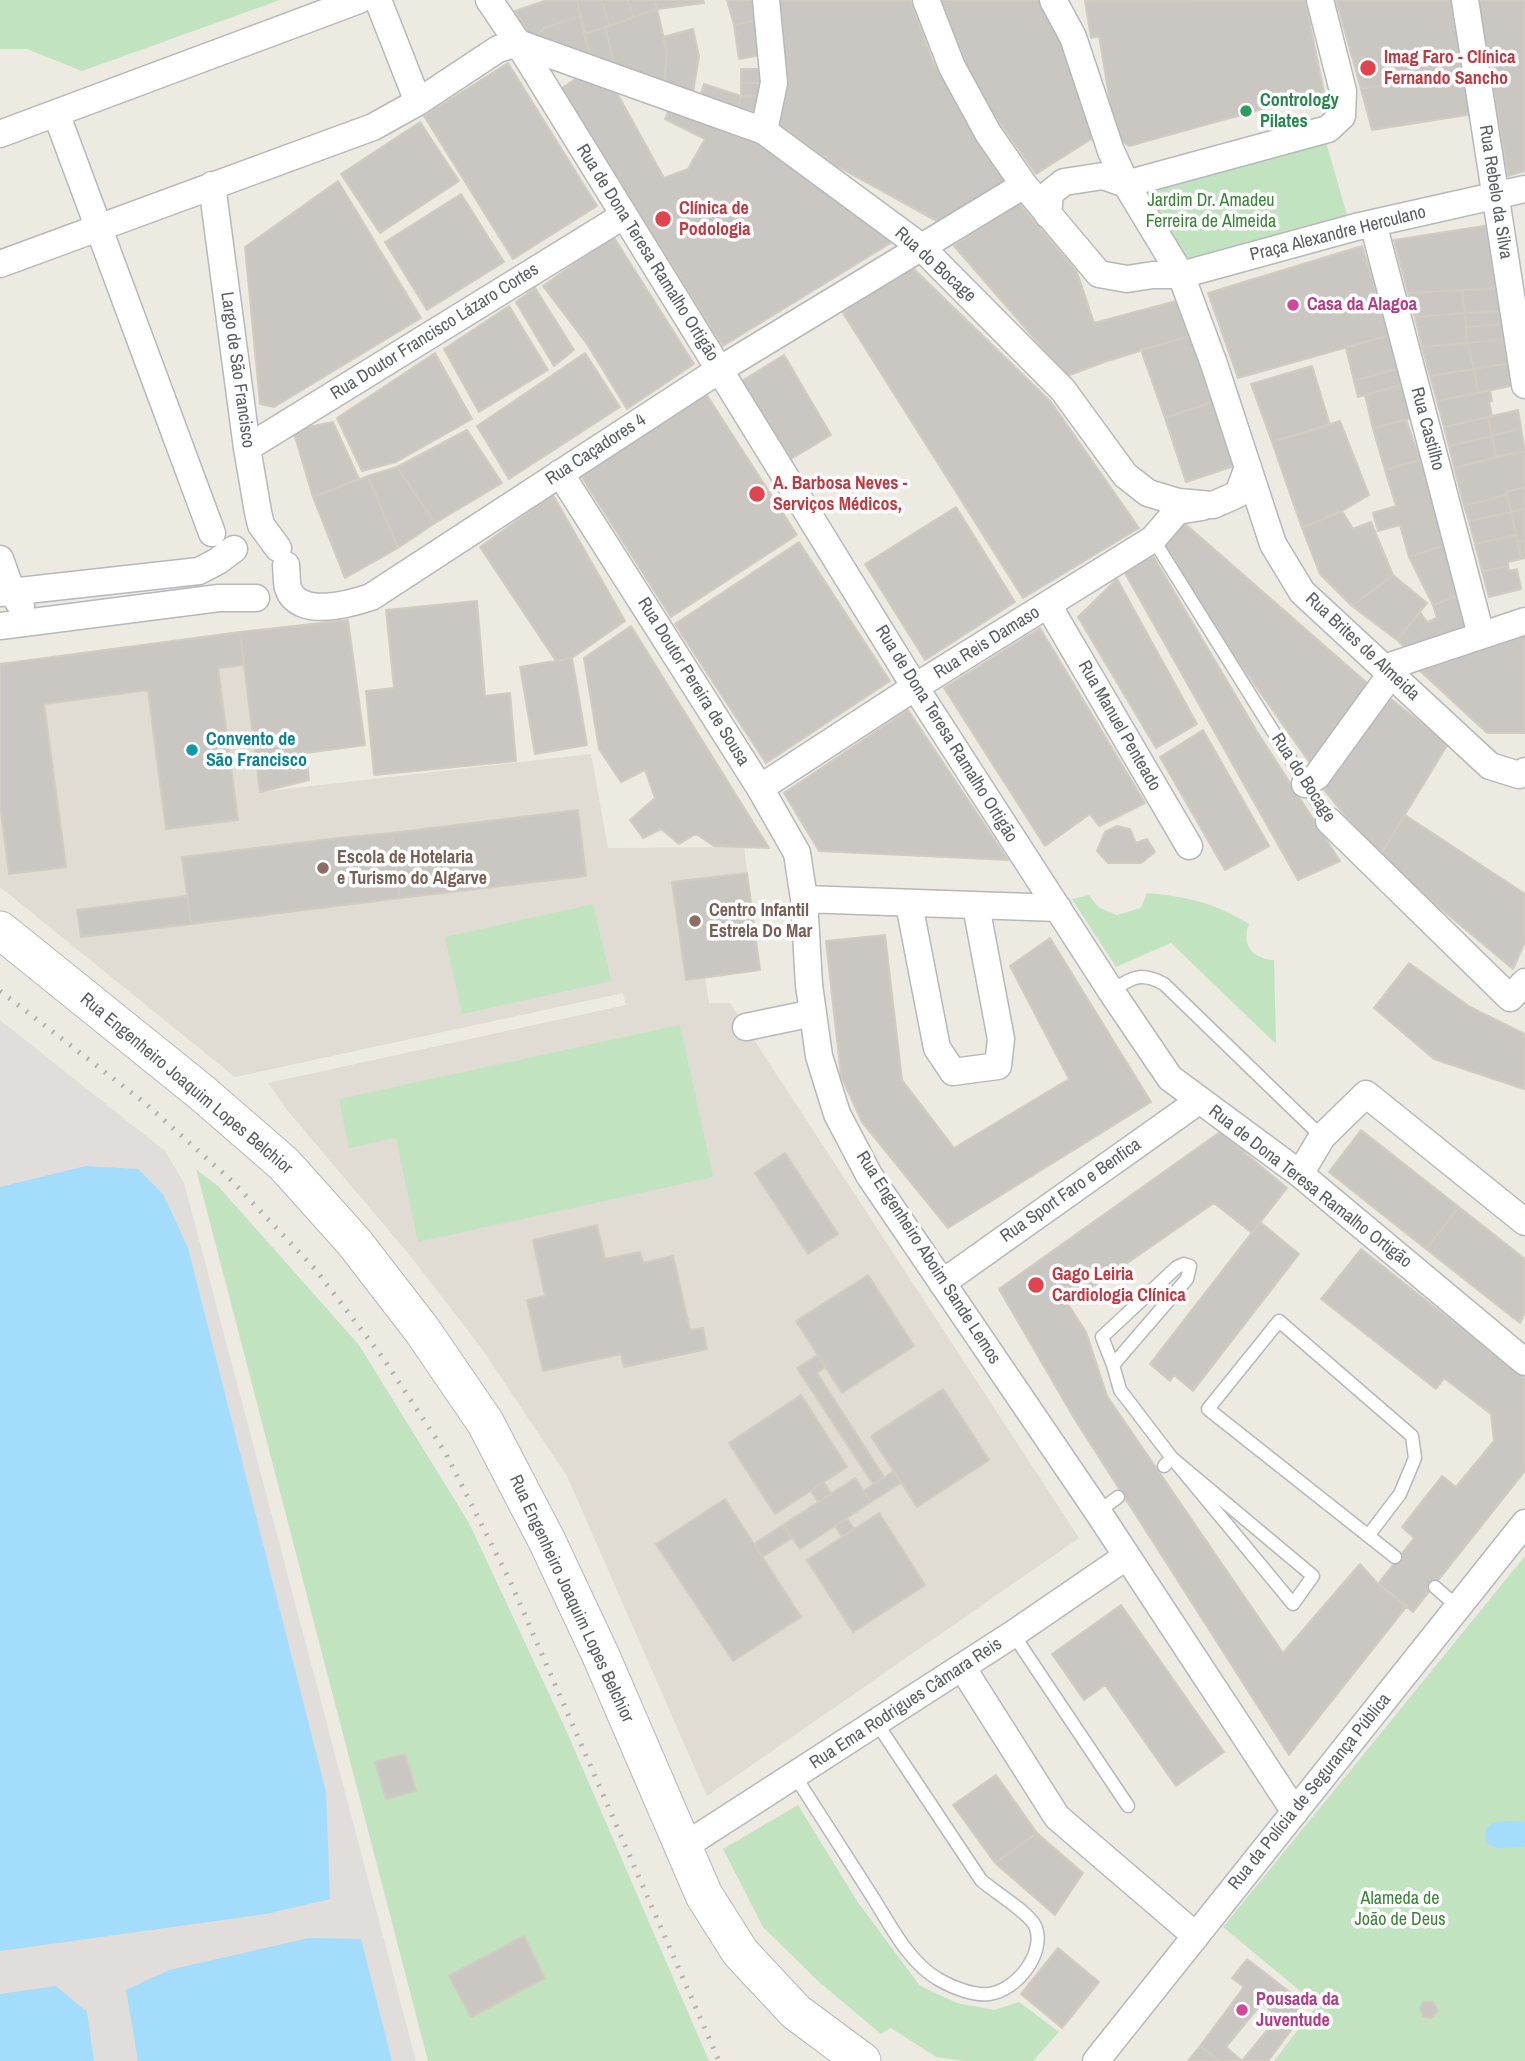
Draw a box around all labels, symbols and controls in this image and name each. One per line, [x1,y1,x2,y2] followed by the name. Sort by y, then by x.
[1384,47,1515,90] place label: Imag Faro - Clínica Fernando Sancho
[1358,58,1378,78] marker: Imag Faro - Clínica Fernando Sancho
[1260,90,1339,132] place label: Contrology Pilates
[1238,103,1254,119] marker: Contrology Pilates
[1474,123,1516,261] street label: Rua Rebelo da Silva
[571,140,723,366] street label: Rua de Dona Teresa Ramalho Ortigão
[1146,190,1276,232] park label: Jardim Dr. Amadeu Ferreira de Almeida
[679,198,750,241] place label: Clínica de Podologia
[1248,202,1428,266] street label: Praça Alexandre Herculano
[653,209,673,229] marker: Clínica de Podologia
[890,223,980,307] street label: Rua do Bocage
[327,259,543,405] street label: Rua Doutor Francisco Lázaro Cortes
[215,290,259,450] street label: Largo de São Francisco
[1307,294,1417,316] place label: Casa da Alagoa
[1285,297,1301,313] marker: Casa da Alagoa
[1406,385,1448,473] street label: Rua Castilho
[542,410,650,490] street label: Rua Caçadores 4
[773,473,908,516] place label: A. Barbosa Neves - Serviços Médicos,
[747,484,767,504] marker: A. Barbosa Neves - Serviços Médicos,
[1300,588,1424,706] street label: Rua Brites de Almeida
[632,594,754,770] street label: Rua Doutor Pereira de Sousa
[930,602,1044,684] street label: Rua Reis Damaso
[870,621,1022,847] street label: Rua de Dona Teresa Ramalho Ortigão
[1073,657,1165,795] street label: Rua Manuel Penteado
[206,729,307,772] place label: Convento de São Francisco
[1266,729,1340,827] street label: Rua do Bocage
[184,742,200,758] marker: Convento de São Francisco
[337,847,487,890] place label: Escola de Hotelaria e Turismo do Algarve
[315,860,331,876] marker: Escola de Hotelaria e Turismo do Algarve
[709,900,812,942] place label: Centro Infantil Estrela Do Mar
[687,913,703,929] marker: Centro Infantil Estrela Do Mar
[75,989,297,1179] street label: Rua Engenheiro Joaquim Lopes Belchior
[1204,1101,1416,1273] street label: Rua de Dona Teresa Ramalho Ortigão
[997,1134,1145,1248] street label: Rua Sport Faro e Benfica
[851,1148,1005,1368] street label: Rua Engenheiro Aboim Sande Lemos
[1052,1264,1186,1306] place label: Gago Leiria Cardiologia Clínica
[1026,1275,1046,1295] marker: Gago Leiria Cardiologia Clínica
[504,1472,638,1726] street label: Rua Engenheiro Joaquim Lopes Belchior
[806,1634,1006,1774] street label: Rua Ema Rodrigues Câmara Reis
[1224,1690,1396,1894] street label: Rua da Polícia de Segurança Pública
[1354,1888,1446,1930] park label: Alameda de João de Deus
[1256,1989,1339,2032] place label: Pousada da Juventude
[1234,2002,1250,2018] marker: Pousada da Juventude

